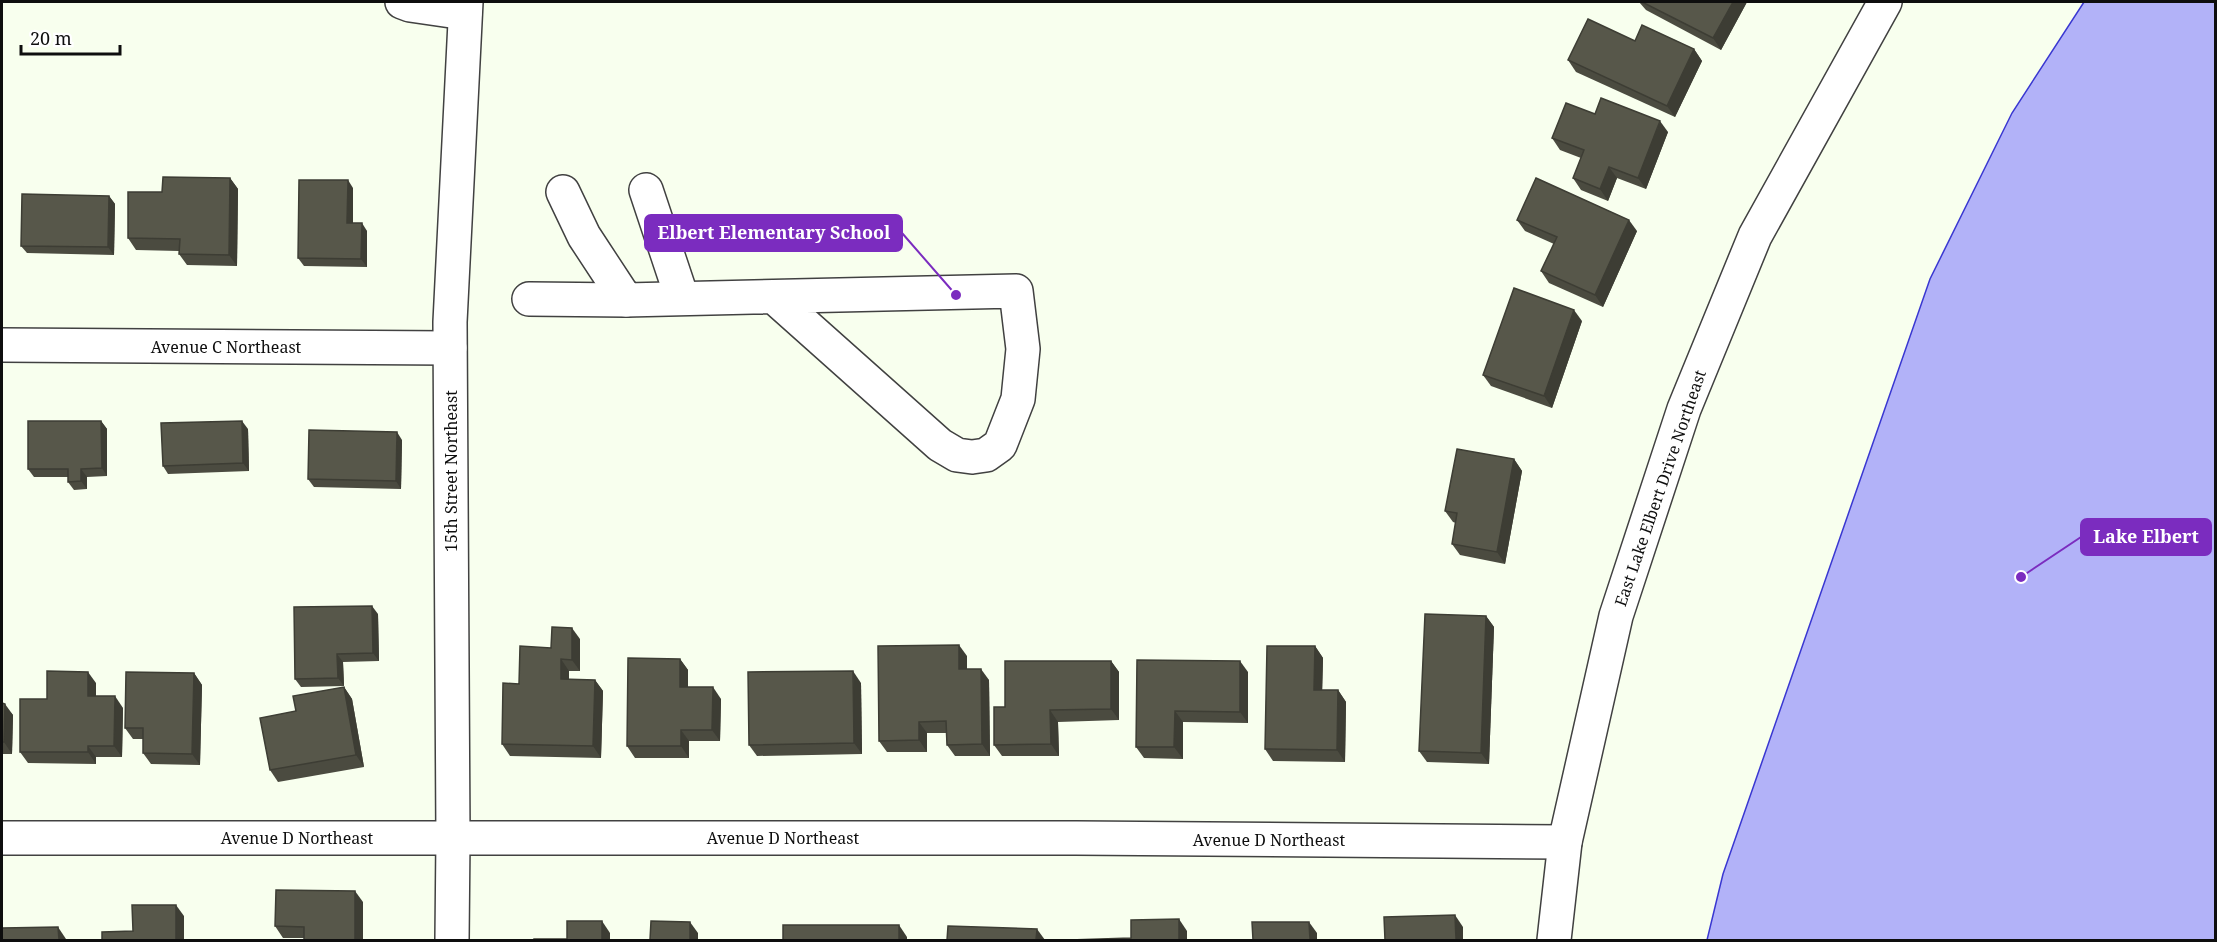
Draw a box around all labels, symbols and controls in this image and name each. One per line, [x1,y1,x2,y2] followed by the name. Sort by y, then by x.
[21,18,120,56] scale bar
[30,26,72,50] text: 20 m
[645,215,902,251] callout: Elbert Elementary School
[658,220,891,244] text: Elbert Elementary School
[151,336,302,358] street label: Avenue C Northeast
[1609,366,1711,609] street label: East Lake Elbert Drive Northeast
[440,390,462,552] street label: 15th Street Northeast
[2081,519,2211,555] callout: Lake Elbert
[2093,524,2199,548] text: Lake Elbert
[221,827,374,849] street label: Avenue D Northeast
[707,827,860,849] street label: Avenue D Northeast
[1193,829,1346,851] street label: Avenue D Northeast

